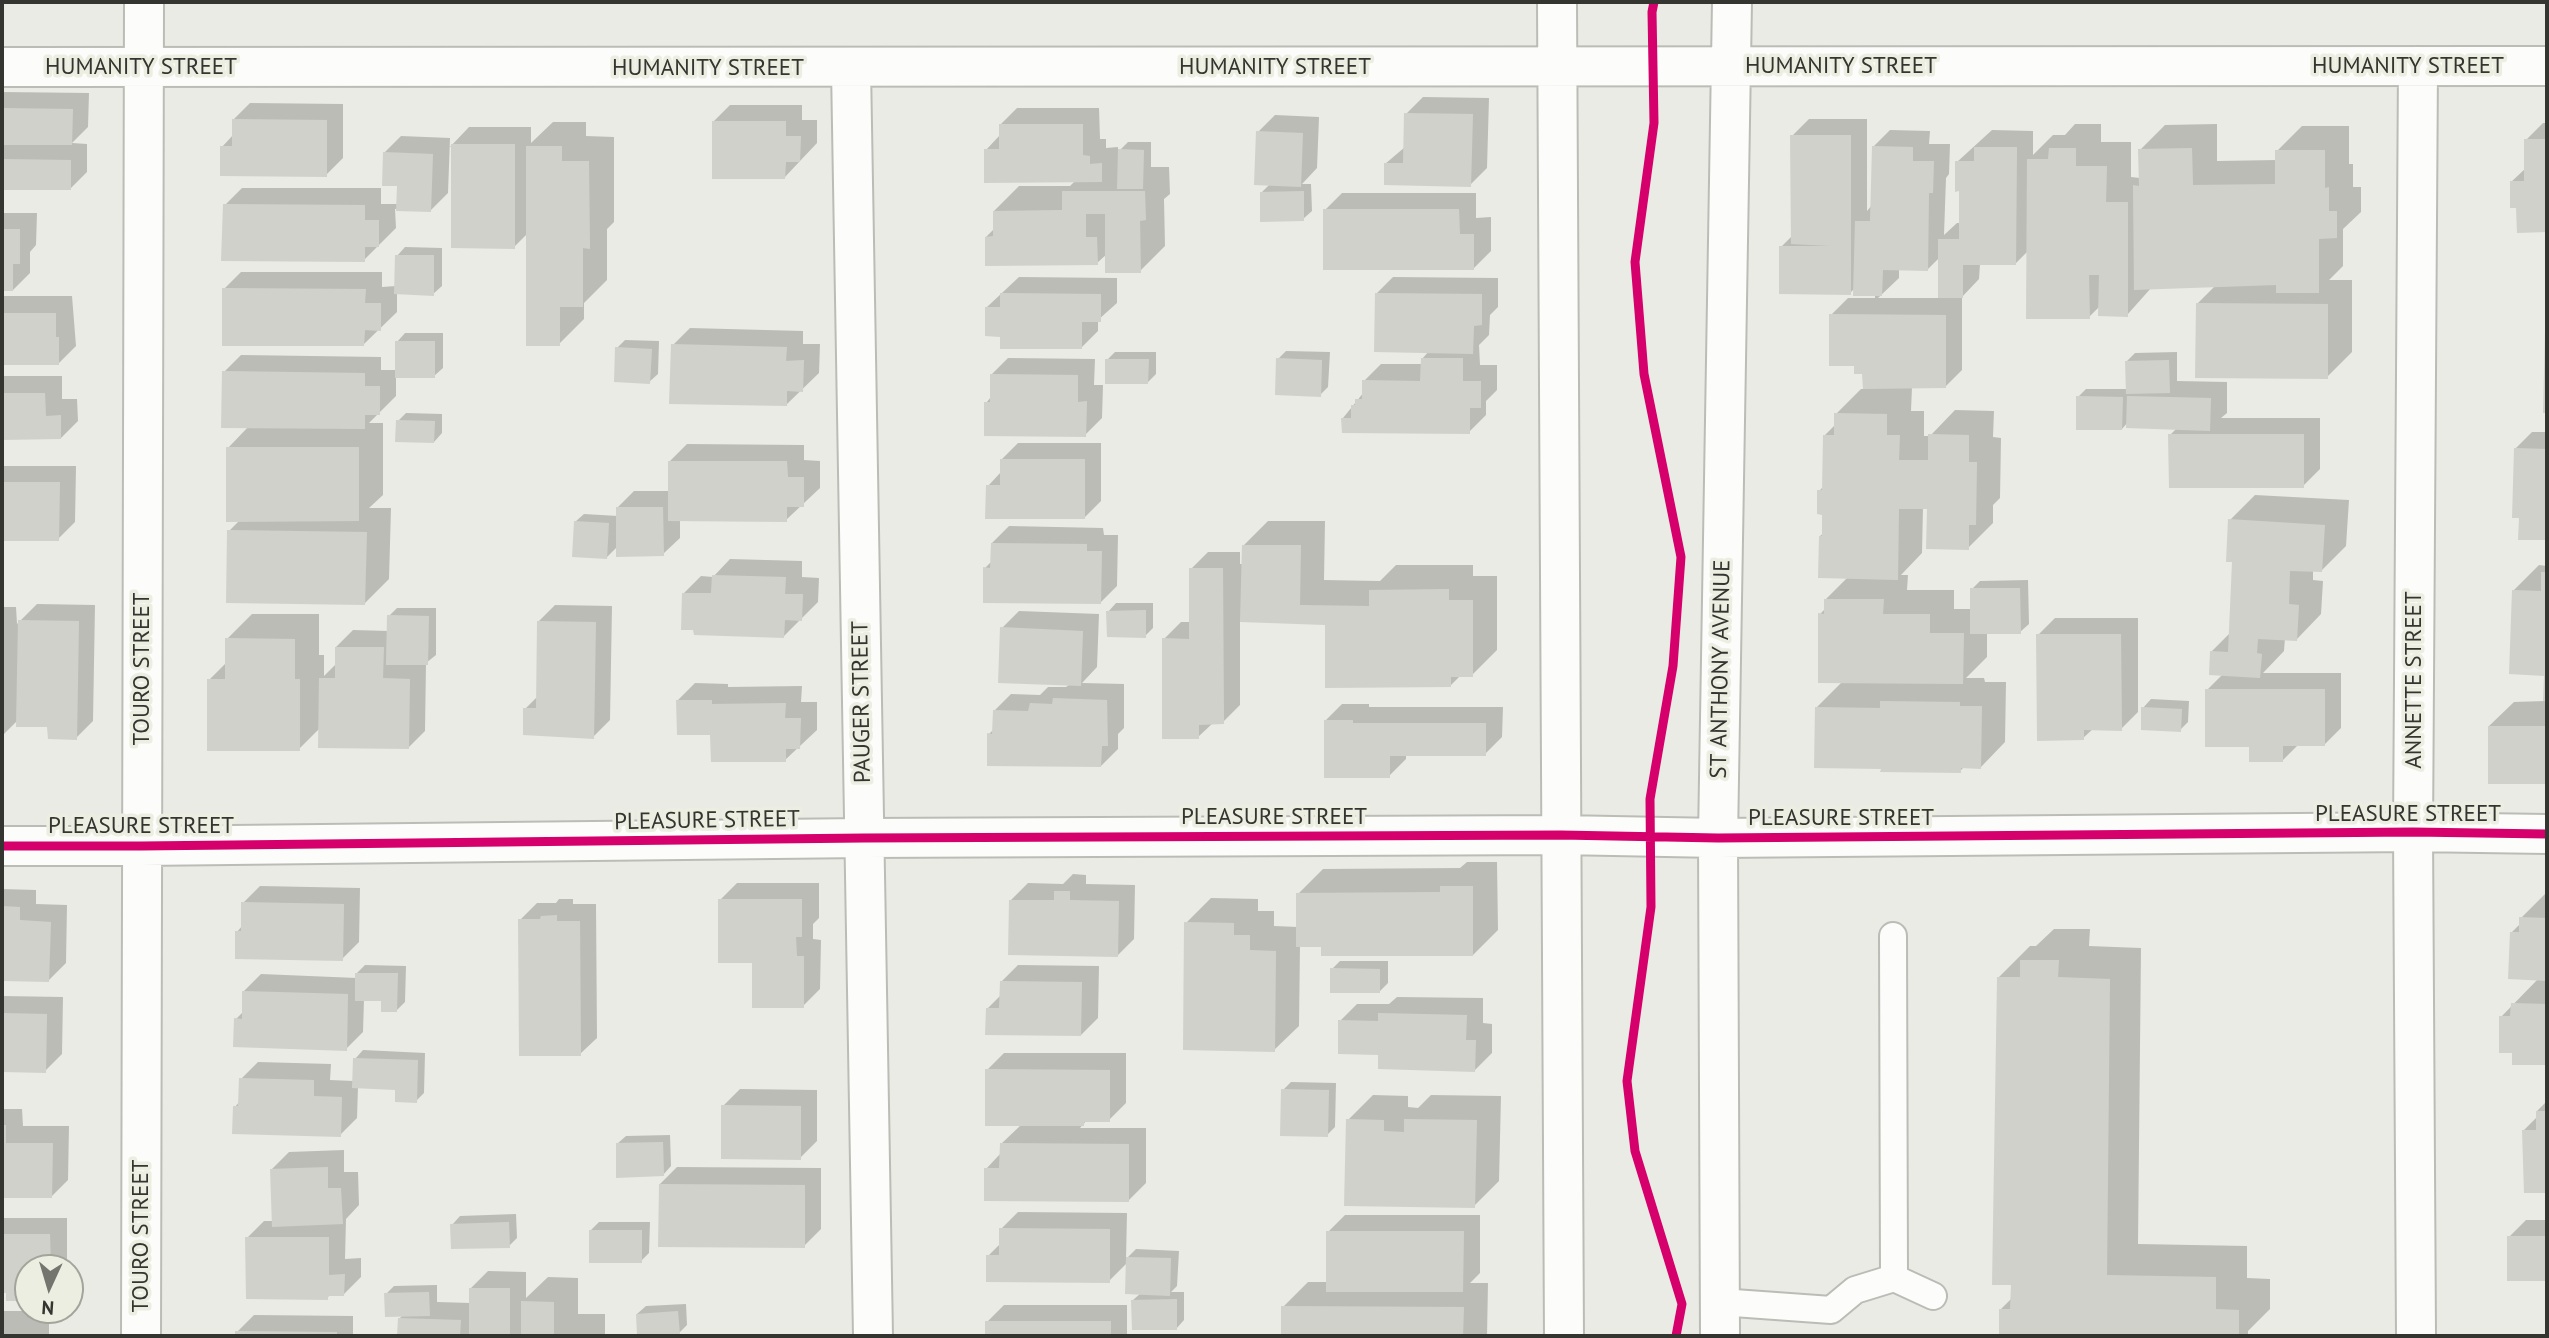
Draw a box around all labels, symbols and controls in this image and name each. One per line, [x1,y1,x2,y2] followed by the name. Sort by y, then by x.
[1745,52,1937,80] street label: HUMANITY STREET
[2312,52,2504,80] street label: HUMANITY STREET
[45,53,237,81] street label: HUMANITY STREET
[1179,53,1371,81] street label: HUMANITY STREET
[612,54,804,82] street label: HUMANITY STREET
[1705,559,1737,779] street label: ST ANTHONY AVENUE
[2400,591,2428,769] street label: ANNETTE STREET
[128,592,156,746] street label: TOURO STREET
[847,621,877,783] street label: PAUGER STREET
[2315,800,2501,828] street label: PLEASURE STREET
[1181,803,1367,831] street label: PLEASURE STREET
[1748,804,1934,832] street label: PLEASURE STREET
[614,806,800,836] street label: PLEASURE STREET
[48,812,234,840] street label: PLEASURE STREET
[127,1159,155,1313] street label: TOURO STREET
[14,1254,84,1324] north arrow
[41,1296,55,1320] text: N

